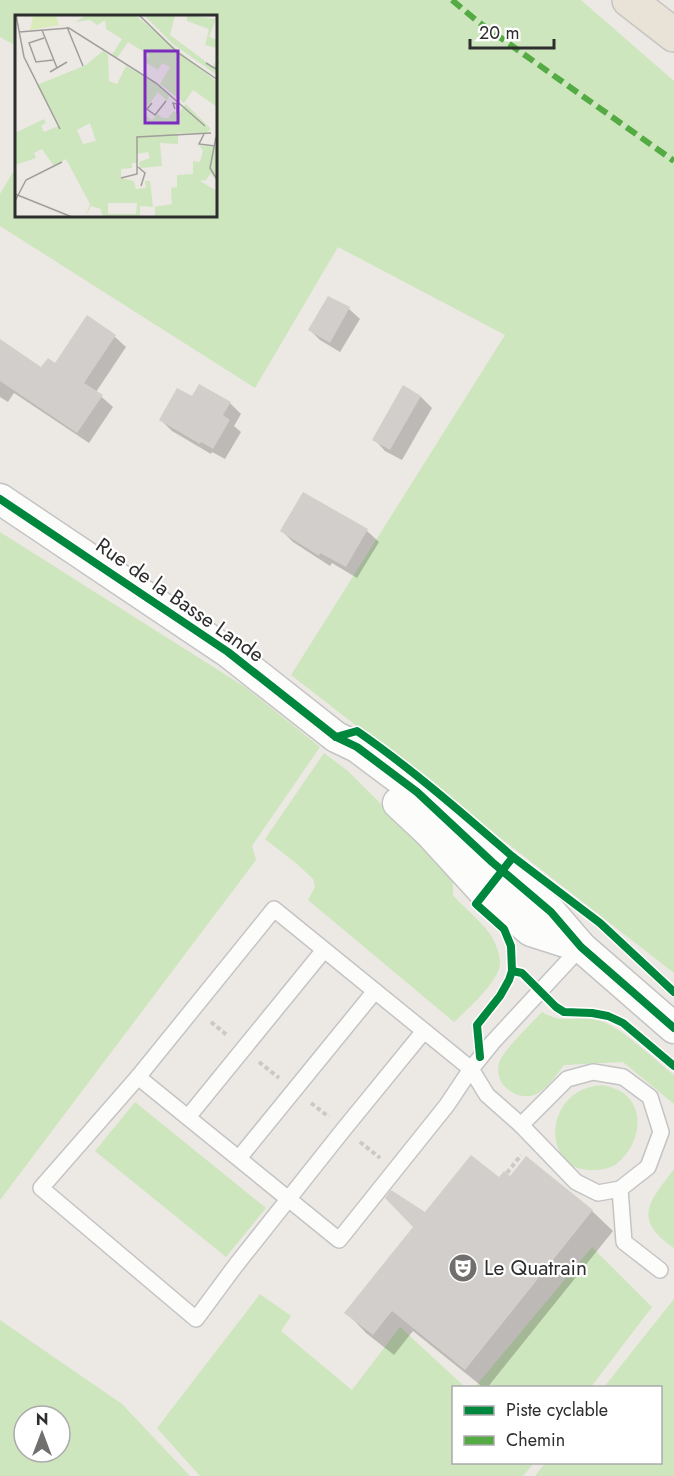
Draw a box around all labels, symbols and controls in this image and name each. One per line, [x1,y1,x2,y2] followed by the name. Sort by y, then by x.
[470,12,554,50] scale bar
[15,15,218,218] inset map
[479,20,519,46] text: 20 m
[90,531,270,670] street label: Rue de la Basse Lande
[447,1252,479,1284] theatre icon: Le Quatrain
[484,1253,587,1283] place label: Le Quatrain
[452,1386,662,1464] legend
[506,1397,608,1423] text: Piste cyclable
[12,1404,72,1464] north arrow
[36,1408,48,1431] text: N
[506,1427,565,1453] text: Chemin

